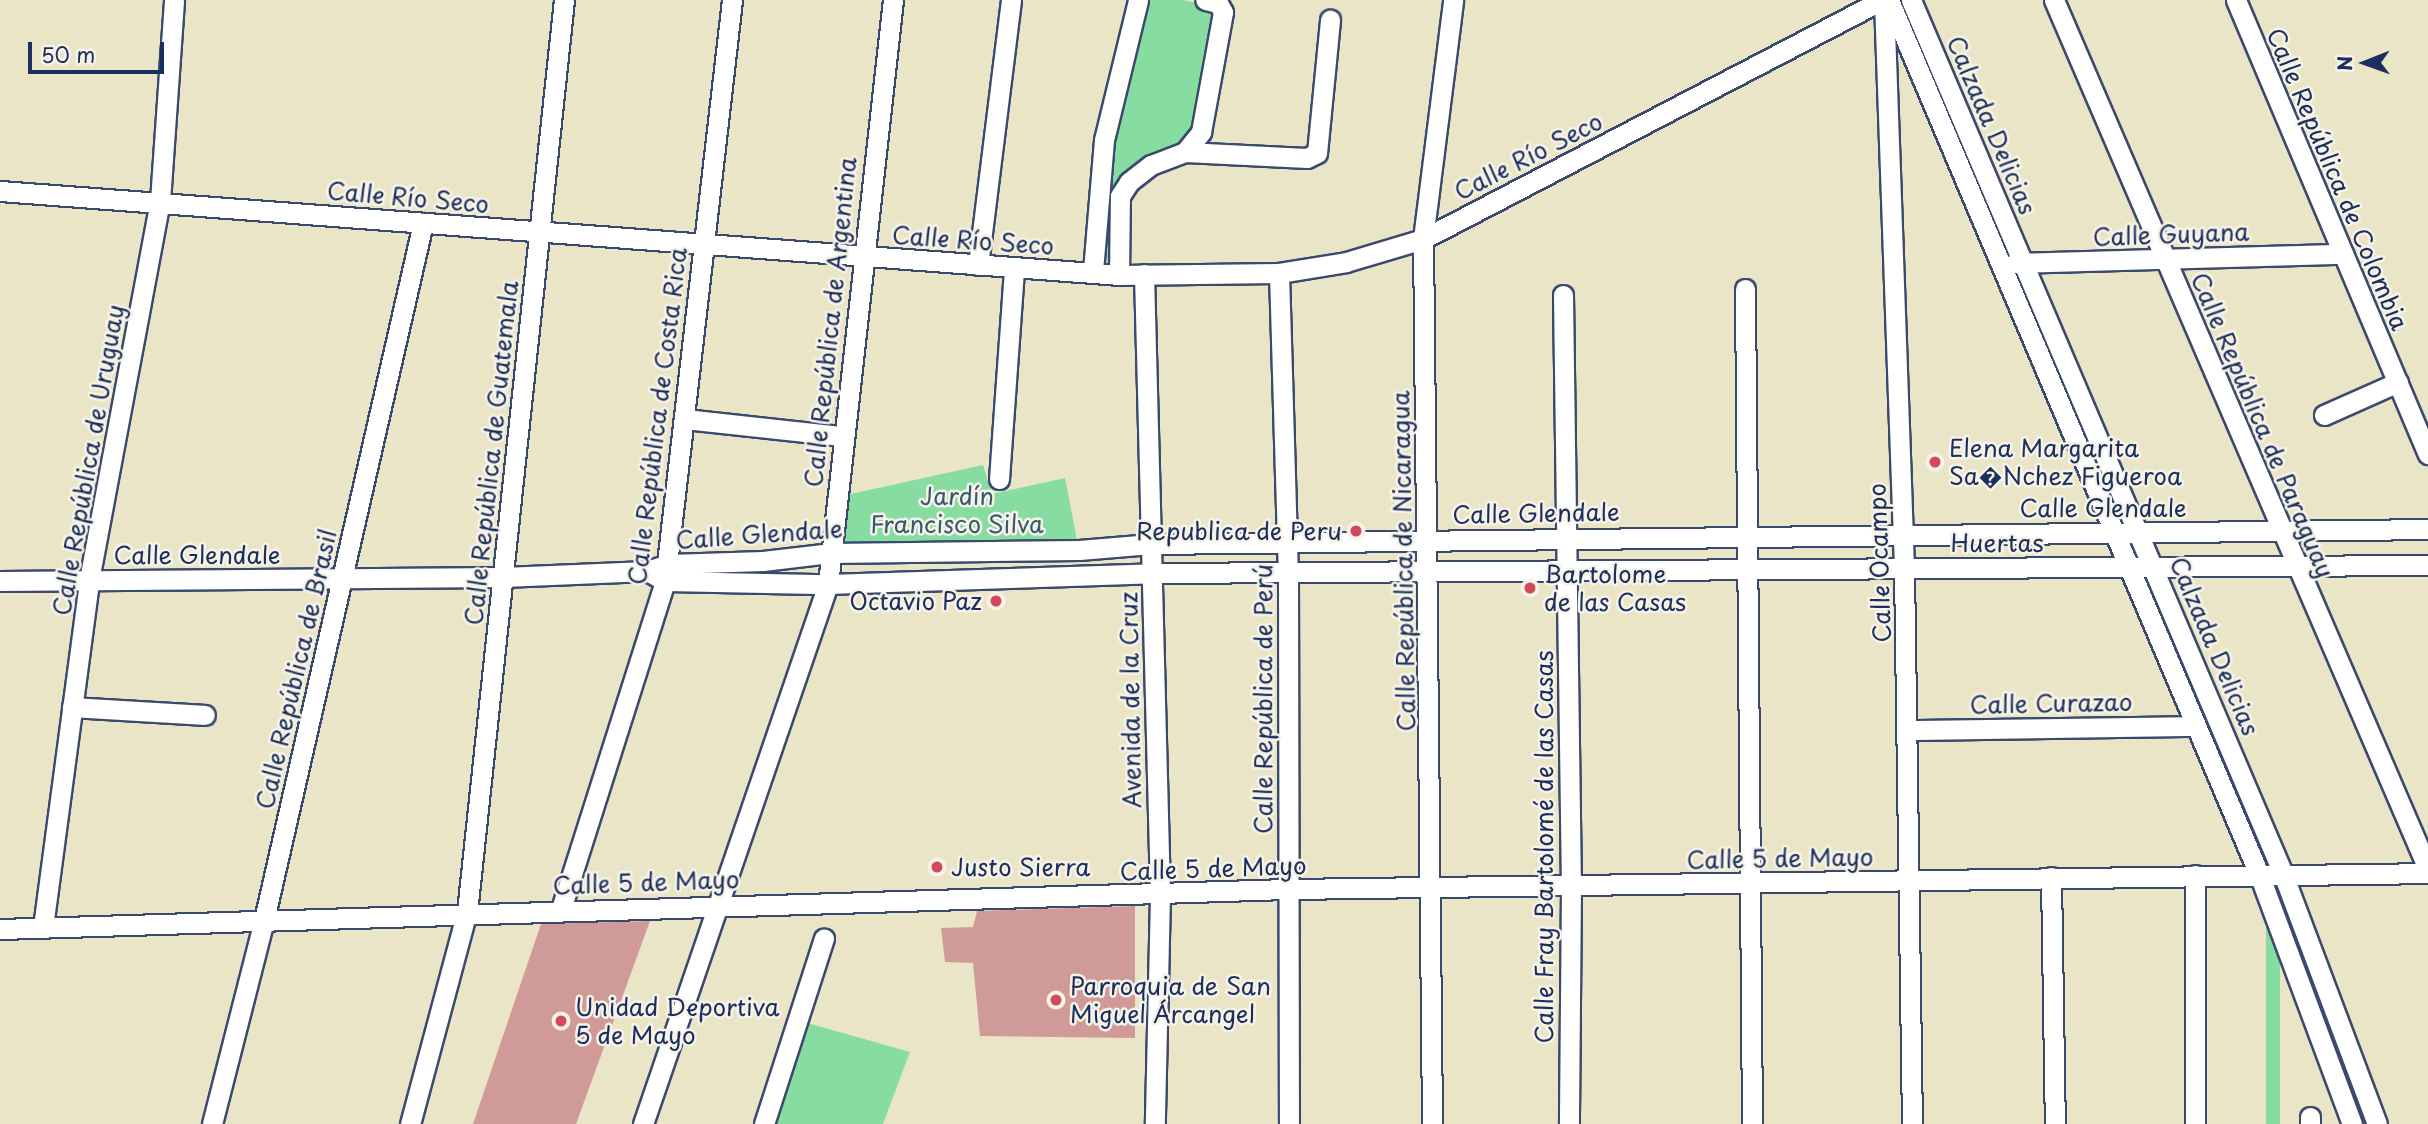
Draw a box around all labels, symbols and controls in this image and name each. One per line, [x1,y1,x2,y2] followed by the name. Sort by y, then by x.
[2260,22,2416,336] street label: Calle República de Colombia
[32,28,168,72] scale bar
[2330,28,2400,98] north arrow
[1941,31,2043,219] street label: Calzada Delicias
[41,38,95,70] text: 50 m
[2330,56,2358,71] text: N
[1448,106,1608,206] street label: Calle Río Seco
[798,154,862,490] street label: Calle República de Argentina
[324,175,492,219] street label: Calle Río Seco
[2091,217,2251,251] street label: Calle Guyana
[889,220,1057,260] street label: Calle Río Seco
[622,243,692,589] street label: Calle República de Costa Rica
[2185,267,2341,583] street label: Calle República de Paraguay
[458,278,524,628] street label: Calle República de Guatemala
[46,301,130,619] street label: Calle República de Uruguay
[1386,389,1420,733] street label: Calle República de Nicaragua
[1949,434,2182,490] place label: Elena Margarita Sa�Nchez Figueroa
[1927,454,1943,470] marker: Elena Margarita Sa�Nchez Figueroa
[870,482,1044,538] park label: Jardín Francisco Silva
[1862,482,1896,644] street label: Calle Ocampo
[2020,494,2186,522] street label: Calle Glendale
[1452,497,1620,529] street label: Calle Glendale
[675,514,843,554] street label: Calle Glendale
[1136,517,1342,545] place label: Republica de Peru
[1348,523,1364,539] marker: Republica de Peru
[250,526,342,812] street label: Calle República de Brasil
[1950,529,2044,557] street label: Huertas
[114,541,280,569] street label: Calle Glendale
[2164,552,2266,740] street label: Calzada Delicias
[1544,560,1689,616] place label: Bartolome de las Casas
[1249,563,1277,835] street label: Calle República de Perú
[1522,580,1538,596] marker: Bartolome de las Casas
[849,587,982,615] place label: Octavio Paz
[1114,591,1146,809] street label: Avenida de la Cruz
[988,593,1004,609] marker: Octavio Paz
[1530,647,1558,1047] street label: Calle Fray Bartolomé de las Casas
[1969,687,2133,719] street label: Calle Curazao
[1685,842,1875,874] street label: Calle 5 de Mayo
[1118,850,1308,886] street label: Calle 5 de Mayo
[951,853,1091,881] place label: Justo Sierra
[929,859,945,875] marker: Justo Sierra
[551,864,741,900] street label: Calle 5 de Mayo
[1070,972,1269,1028] place label: Parroquia de San Miguel Árcangel
[1048,992,1064,1008] marker: Parroquia de San Miguel Árcangel
[575,993,781,1049] place label: Unidad Deportiva 5 de Mayo
[553,1013,569,1029] marker: Unidad Deportiva 5 de Mayo

